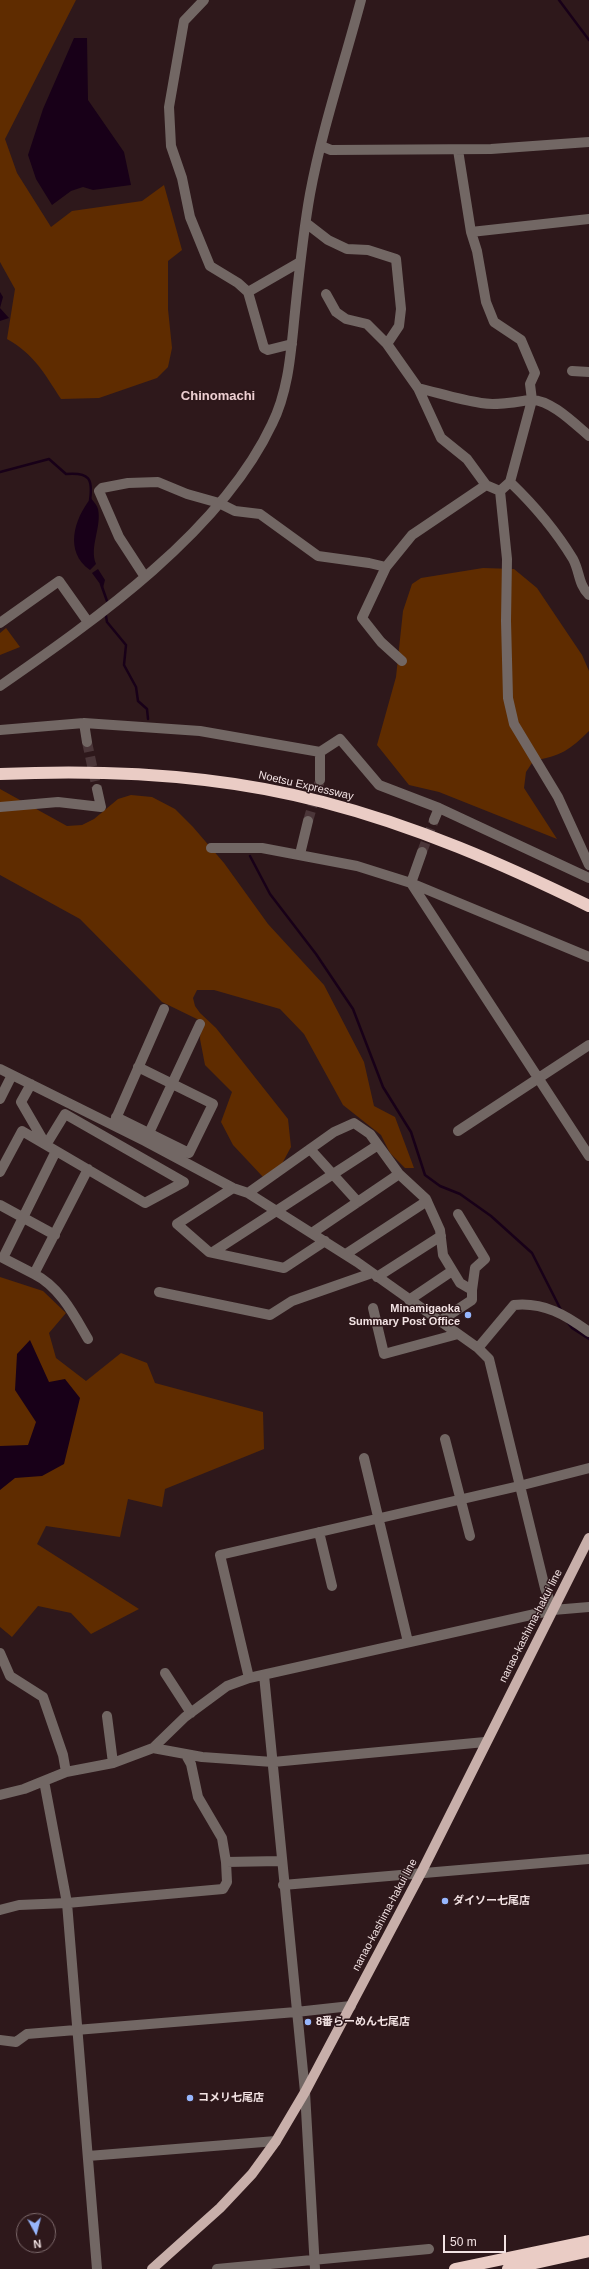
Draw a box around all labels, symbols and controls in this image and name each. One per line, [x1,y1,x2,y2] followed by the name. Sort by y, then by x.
[181,388,255,404] district label: Chinomachi
[257,769,355,803] street label: Noetsu Expressway
[349,1302,460,1328] place label: Minamigaoka Summary Post Office
[463,1310,473,1320] marker: Minamigaoka Summary Post Office
[497,1567,565,1685] street label: nanao-kashima-hakui line
[350,1857,420,1973] street label: nanao-kashima-hakui line
[453,1894,530,1908] place label: ダイソー七尾店
[440,1896,450,1906] marker: ダイソー七尾店
[316,2015,410,2029] place label: 8番らーめん七尾店
[303,2017,313,2027] marker: 8番らーめん七尾店
[198,2091,264,2105] place label: コメリ七尾店
[185,2093,195,2103] marker: コメリ七尾店
[16,2213,56,2253] north arrow
[445,2227,508,2253] scale bar
[450,2235,477,2249] text: 50 m
[33,2237,42,2250] text: N

